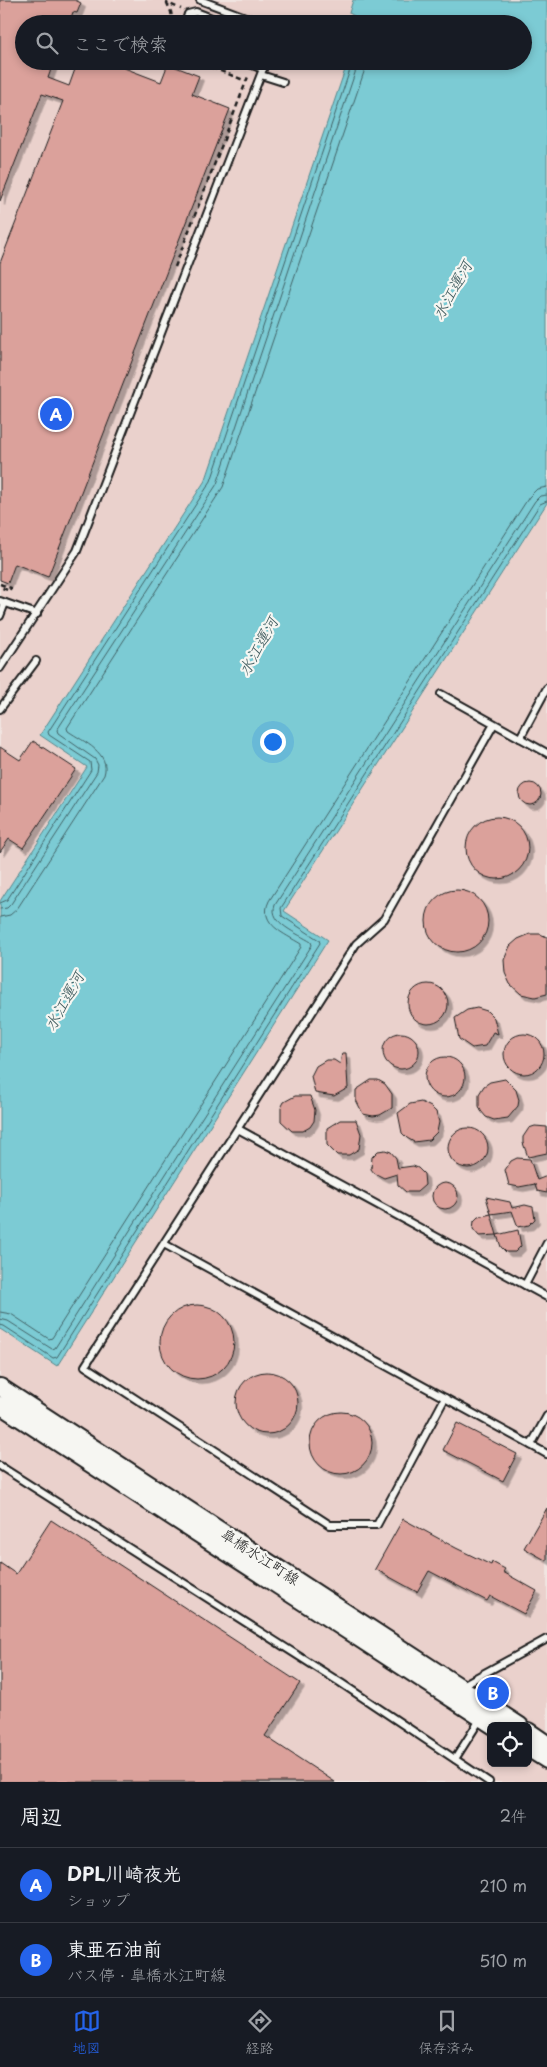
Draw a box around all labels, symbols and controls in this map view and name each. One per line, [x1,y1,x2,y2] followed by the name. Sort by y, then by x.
[15,15,532,70] search box
[33,29,61,57] icon: search
[73,29,168,57] text: ここで検索
[425,254,478,323] water label: 水江運河
[40,395,72,433] pin: A
[231,610,284,679] water label: 水江運河
[260,729,286,755] your location
[37,965,90,1034] water label: 水江運河
[217,1522,305,1590] street label: 皐橋水江町線
[477,1674,509,1712] pin: B
[487,1722,532,1767] map controls
[487,1722,532,1767] button: locate
[20,1799,62,1831] text: 周辺
[500,1803,527,1827] text: 2件
[67,1859,182,1887] text: DPL川崎夜光
[30,1873,42,1897] text: A
[479,1873,527,1897] text: 210 m
[67,1887,130,1911] text: ショップ
[67,1934,162,1962] text: 東亜石油前
[31,1948,41,1972] text: B
[479,1948,527,1972] text: 510 m
[67,1962,226,1986] text: バス停 · 皐橋水江町線
[73,2007,101,2058] tab: 地図
[246,2007,274,2058] tab: 経路
[419,2007,475,2058] tab: 保存済み

